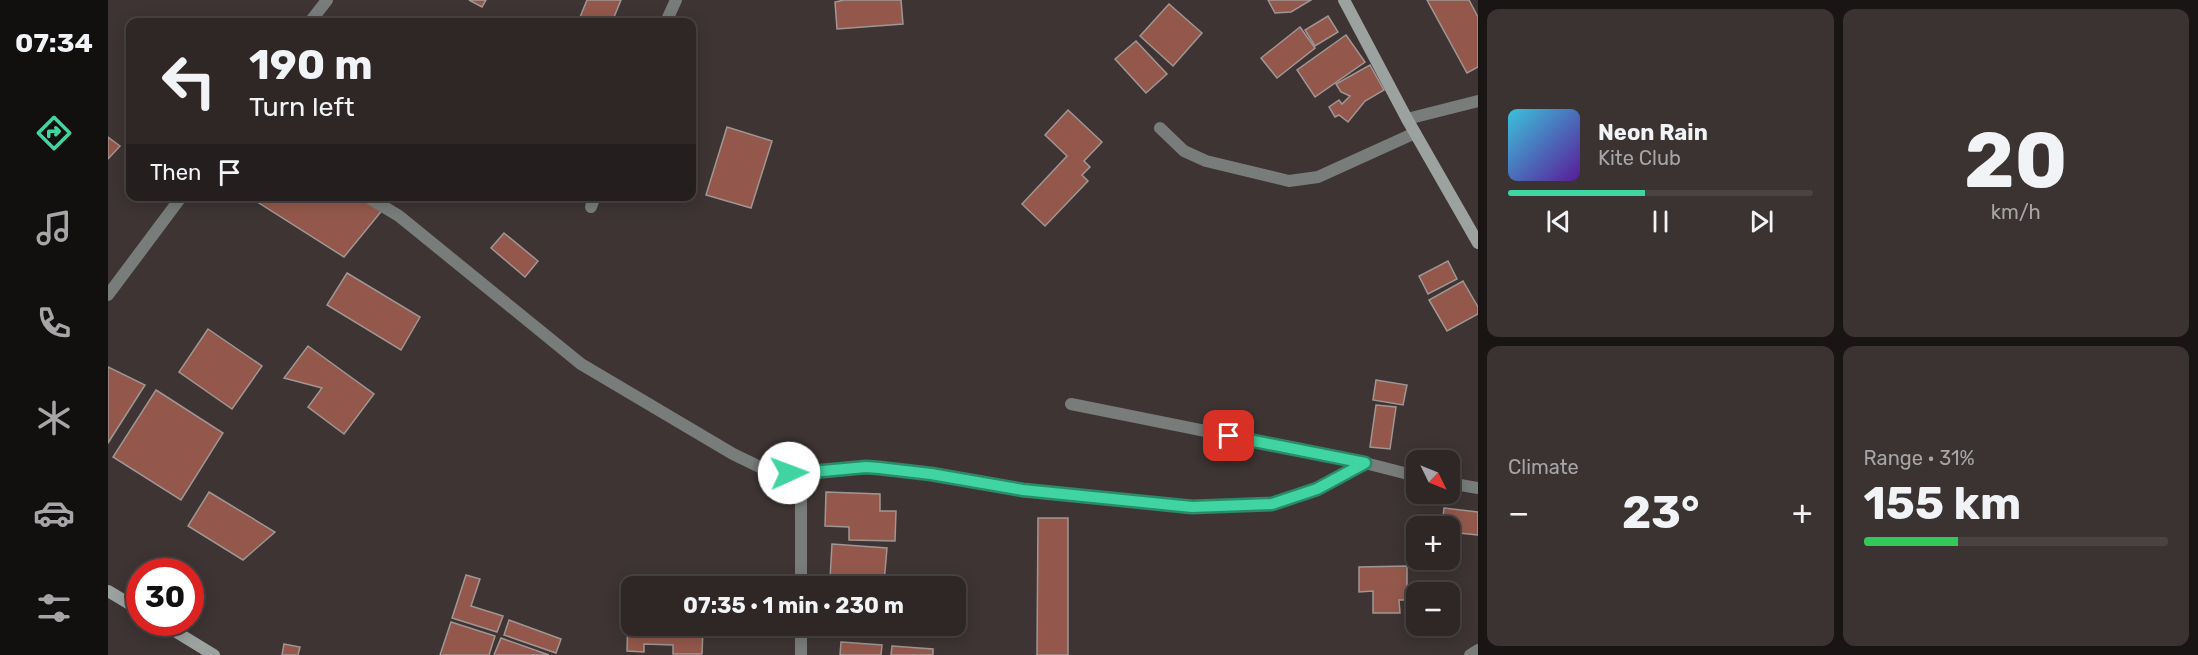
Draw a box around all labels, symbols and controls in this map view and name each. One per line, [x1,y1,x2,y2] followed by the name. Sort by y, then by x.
[15,27,93,59] text: 07:34
[249,40,373,90] text: 190 m
[150,42,228,120] icon: left
[249,91,354,123] text: Turn left
[33,112,75,154] icon: directions
[1964,114,2068,207] text: 20
[1598,119,1708,146] text: Neon Rain
[1598,146,1681,170] text: Kite Club
[213,156,246,189] icon: arrive
[150,159,201,186] text: Then
[1991,200,2041,224] text: km/h
[1542,205,1575,238] icon: previous
[1644,205,1677,238] icon: pause
[1745,205,1778,238] icon: next
[33,207,75,249] icon: music
[33,302,75,344] icon: phone
[33,397,75,439] icon: climate
[1203,410,1254,461] pin
[1212,419,1245,452] icon: arrive
[757,441,821,505] position arrow
[1864,446,1975,470] text: Range · 31%
[1406,450,1460,504] north arrow
[1406,450,1460,636] map controls
[1508,455,1579,479] text: Climate
[1864,477,2021,530] text: 155 km
[1622,486,1699,539] text: 23°
[33,492,75,534] icon: car
[1508,493,1529,532] text: −
[1792,493,1812,532] text: +
[1406,516,1460,570] button: +
[126,558,204,636] speed limit sign: 30
[1406,582,1460,636] button: −
[33,587,75,629] icon: filters
[683,592,904,619] text: 07:35 · 1 min · 230 m

